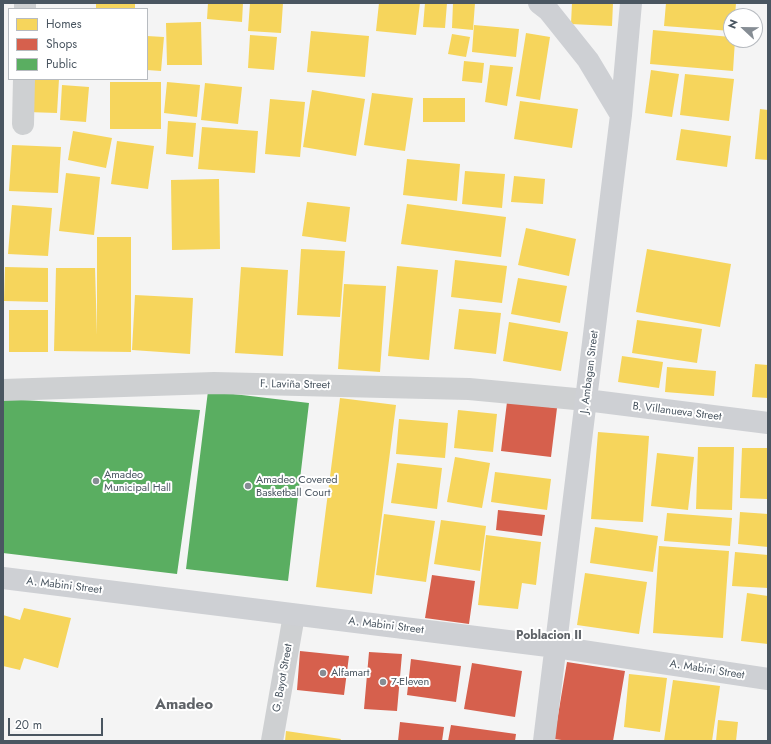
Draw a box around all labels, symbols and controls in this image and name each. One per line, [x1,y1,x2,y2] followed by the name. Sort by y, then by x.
[8,8,148,80] legend
[723,8,763,48] north arrow
[46,15,82,33] text: Homes
[724,17,742,31] text: N
[46,35,77,53] text: Shops
[46,55,77,73] text: Public
[578,330,602,414] street label: J. Ambagan Street
[260,378,330,392] street label: F. Laviña Street
[632,400,722,424] street label: B. Villanueva Street
[104,468,171,494] place label: Amadeo Municipal Hall
[256,473,338,499] place label: Amadeo Covered Basketball Court
[91,476,101,486] marker: Amadeo Municipal Hall
[243,481,253,491] marker: Amadeo Covered Basketball Court
[26,575,102,597] street label: A. Mabini Street
[348,615,424,637] street label: A. Mabini Street
[516,629,582,643] district label: Poblacion II
[271,643,295,713] street label: G. Bayot Street
[669,658,745,682] street label: A. Mabini Street
[331,666,370,680] place label: Alfamart
[318,668,328,678] marker: Alfamart
[391,675,429,689] place label: 7-Eleven
[378,677,388,687] marker: 7-Eleven
[155,696,213,714] district label: Amadeo
[10,710,105,736] scale bar
[15,716,42,734] text: 20 m

